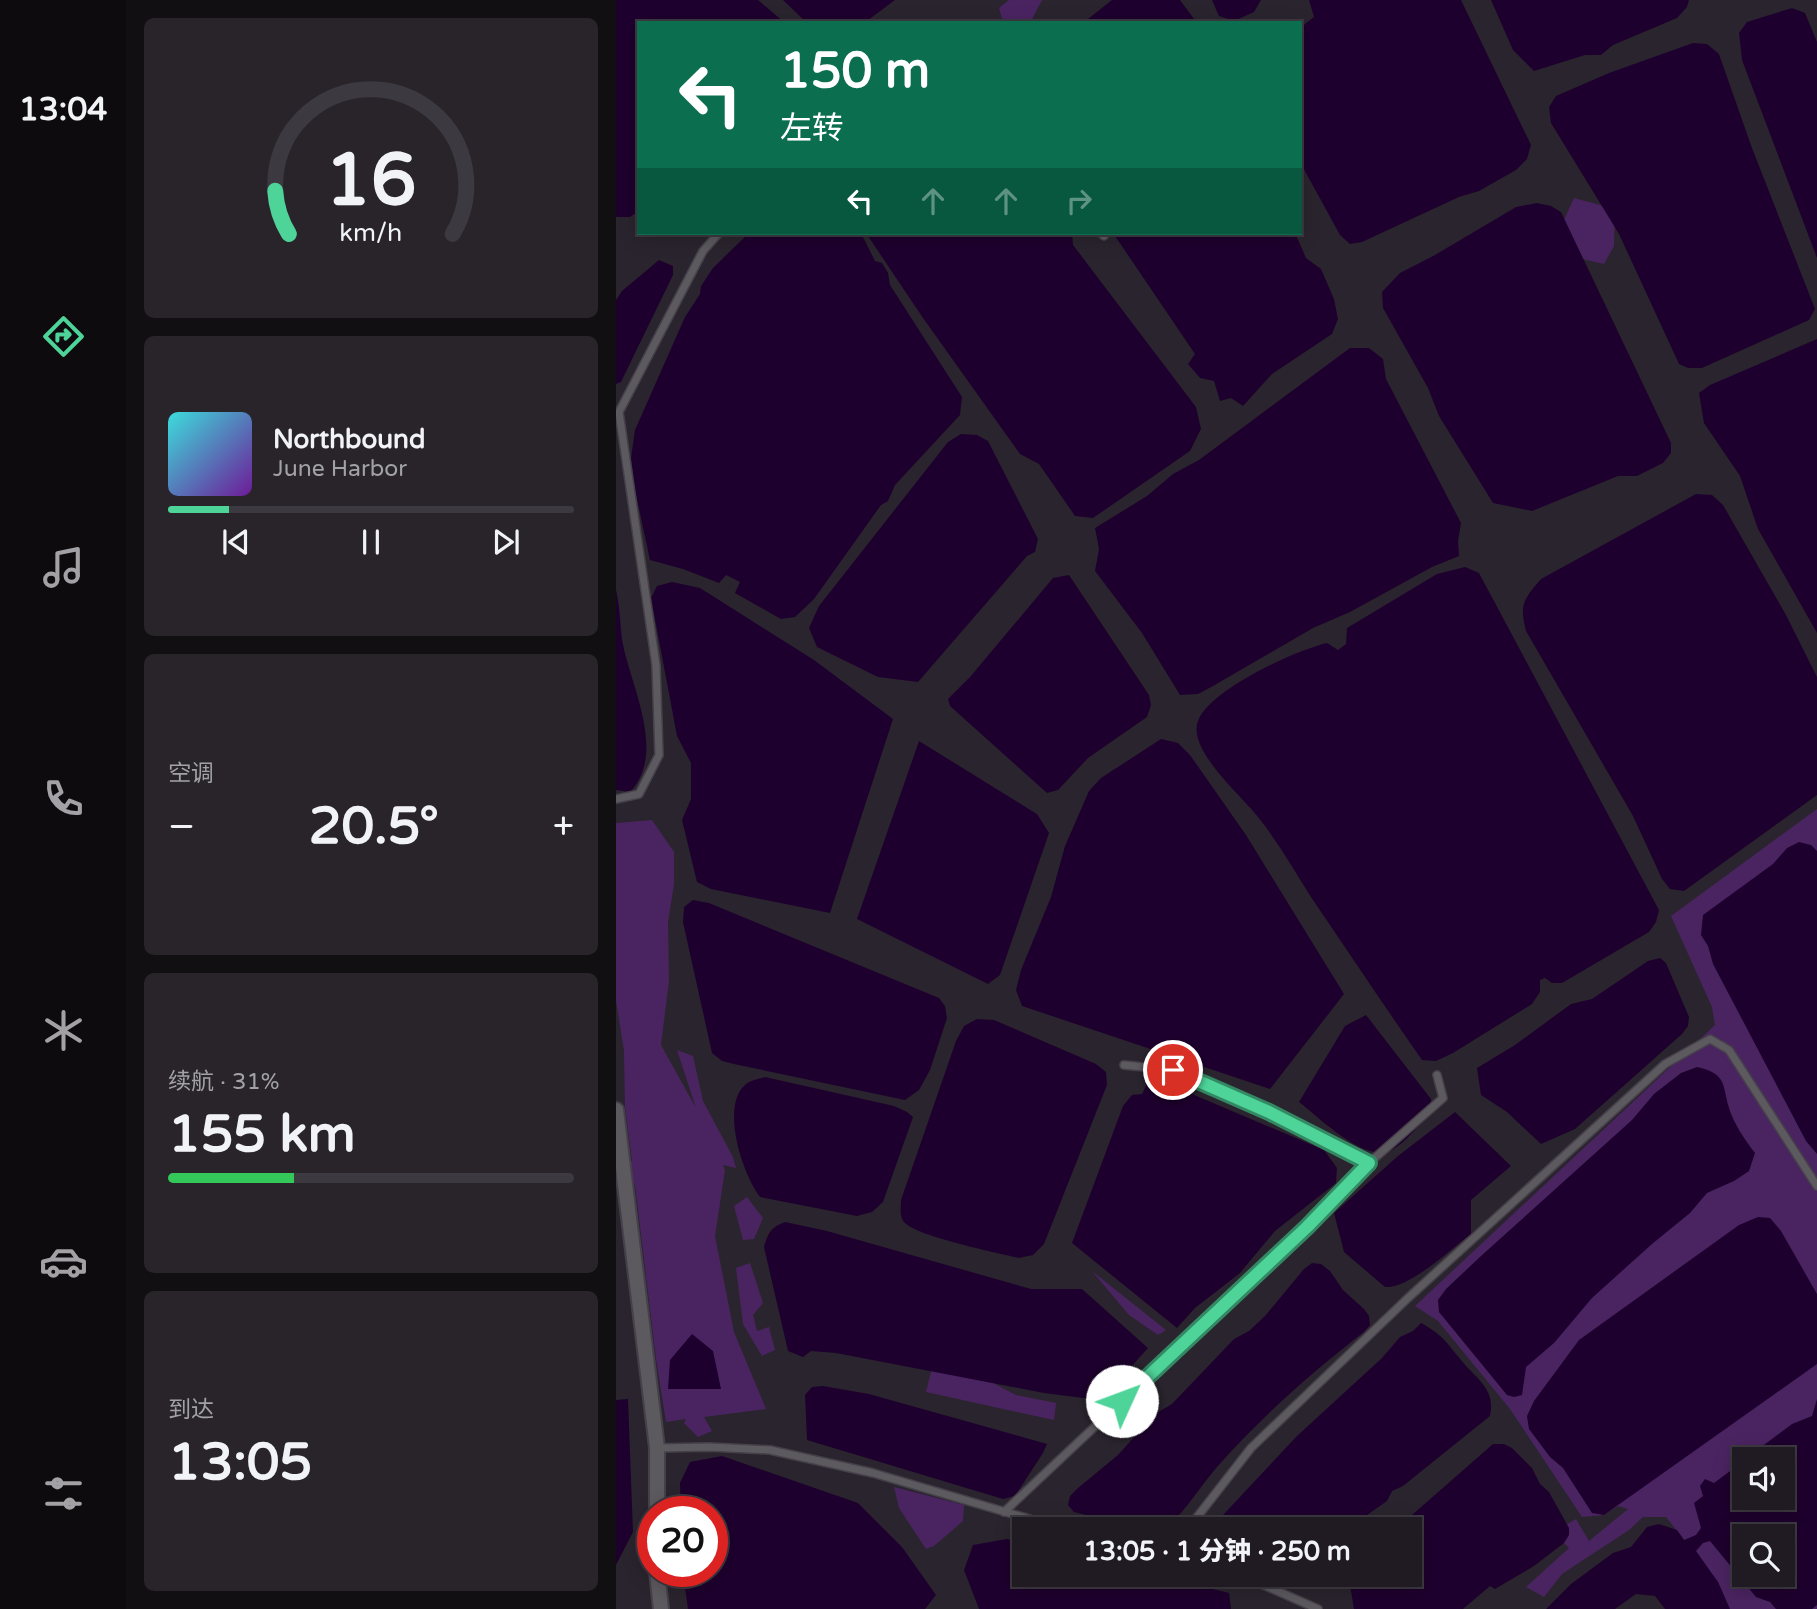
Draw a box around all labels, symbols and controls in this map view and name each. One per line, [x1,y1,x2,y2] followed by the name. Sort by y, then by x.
[780,42,930,101] text: 150 m
[665,49,756,140] icon: left
[19,91,107,129] text: 13:04
[780,110,844,148] text: 左转
[325,137,417,225] text: 16
[841,182,879,220] icon: left
[914,182,952,220] icon: ahead
[987,182,1025,220] icon: ahead
[1060,182,1098,220] icon: right
[340,218,402,248] text: km/h
[39,312,88,361] icon: directions
[273,424,425,455] text: Northbound
[273,455,407,483] text: June Harbor
[217,523,255,561] icon: previous
[352,523,390,561] icon: pause
[487,523,525,561] icon: next
[39,543,88,592] icon: music
[168,760,214,788] text: 空调
[39,774,88,823] icon: phone
[309,795,439,858] text: 20.5°
[168,804,195,850] text: −
[553,804,574,850] text: +
[39,1006,88,1055] icon: climate
[1143,1040,1203,1100] pin
[1154,1051,1192,1089] icon: arrive
[168,1068,280,1096] text: 续航 · 31%
[168,1103,356,1166] text: 155 km
[39,1237,88,1286] icon: car
[1085,1364,1159,1438] position arrow
[168,1396,214,1424] text: 到达
[168,1431,312,1494] text: 13:05
[1732,1447,1795,1587] map controls
[1732,1447,1795,1510] button: sound
[39,1469,88,1518] icon: filters
[637,1496,728,1587] speed limit sign: 20
[1732,1524,1795,1587] button: search
[1083,1536,1351,1567] text: 13:05 · 1 分钟 · 250 m

